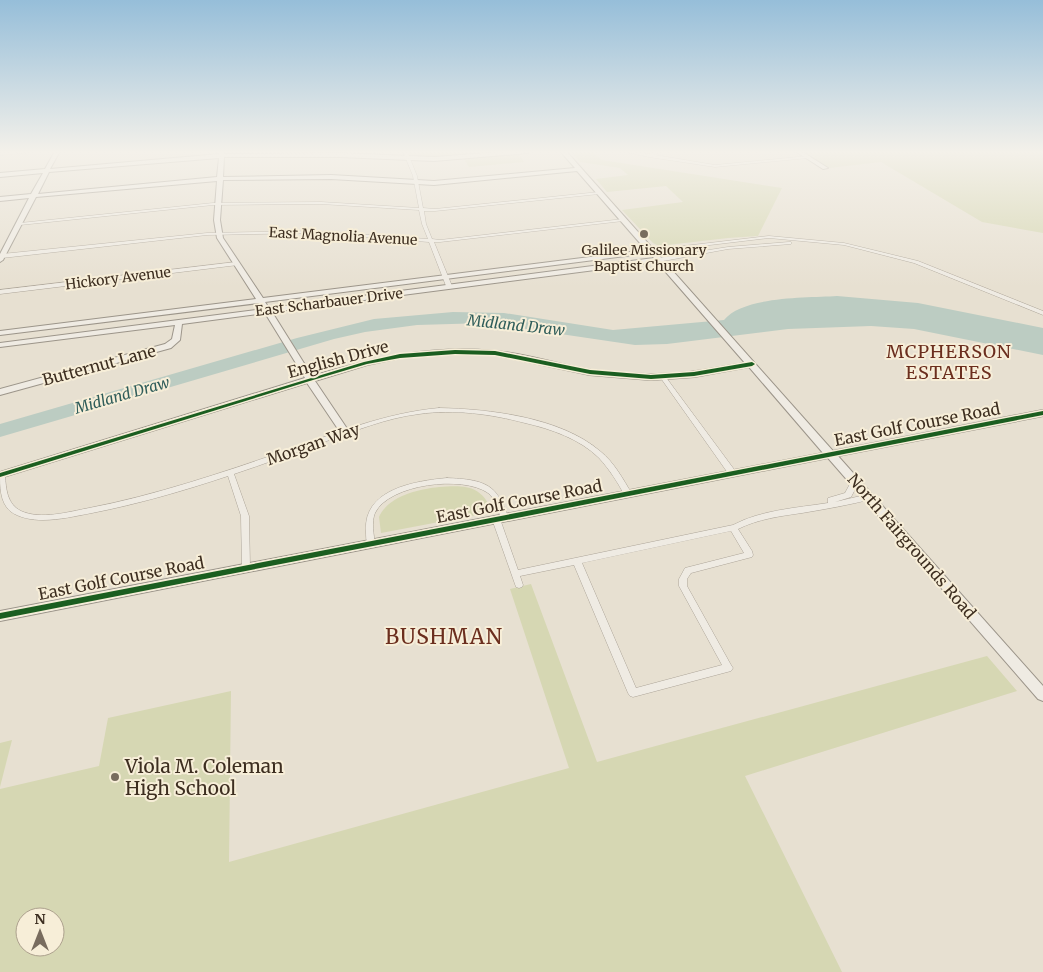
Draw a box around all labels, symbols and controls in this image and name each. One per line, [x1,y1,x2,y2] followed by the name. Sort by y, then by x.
[268,223,418,249] street label: East Magnolia Avenue
[638,228,650,240] marker: Galilee Missionary Baptist Church
[581,241,707,275] place label: Galilee Missionary Baptist Church
[64,263,172,293] street label: Hickory Avenue
[254,284,404,320] street label: East Scharbauer Drive
[465,310,566,340] water label: Midland Draw
[285,336,391,382] street label: English Drive
[40,340,158,390] street label: Butternut Lane
[886,340,1012,384] district label: MCPHERSON ESTATES
[71,372,172,418] water label: Midland Draw
[832,398,1002,450] street label: East Golf Course Road
[264,418,363,469] street label: Morgan Way
[844,469,981,623] street label: North Fairgrounds Road
[434,475,604,527] street label: East Golf Course Road
[36,552,206,604] street label: East Golf Course Road
[385,623,503,650] district label: BUSHMAN
[124,754,284,800] place label: Viola M. Coleman High School
[109,771,121,783] marker: Viola M. Coleman High School
[15,907,65,957] north arrow
[34,910,46,928] text: N

